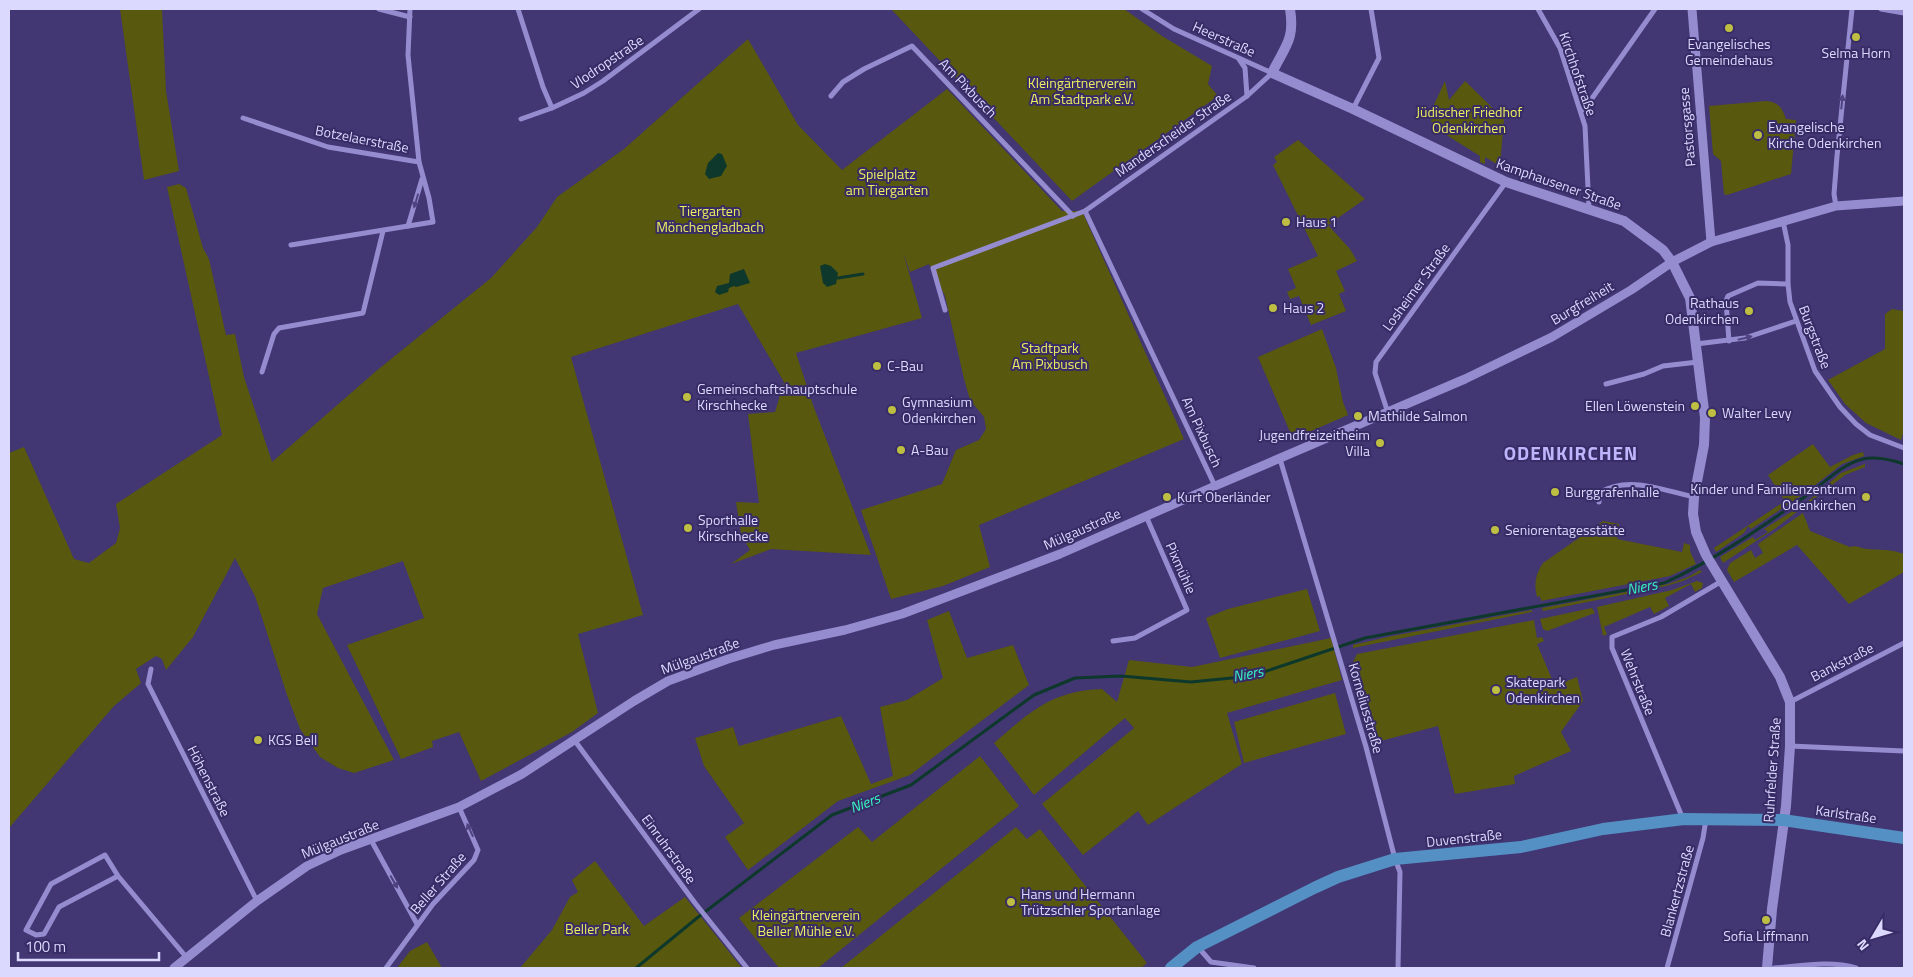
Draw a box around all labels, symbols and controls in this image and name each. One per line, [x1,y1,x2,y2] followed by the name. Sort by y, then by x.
[1189,15,1259,62] street label: Heerstraße
[1723,22,1735,34] marker: Evangelisches Gemeindehaus
[566,29,647,94] street label: Vlodropstraße
[1554,29,1603,119] street label: Kirchhofstraße
[1850,31,1862,43] marker: Selma Horn
[1685,33,1773,70] place label: Evangelisches Gemeindehaus
[1822,42,1890,63] place label: Selma Horn
[934,53,1002,122] street label: Am Pixbusch
[1028,72,1136,109] park label: Kleingärtnerverein Am Stadtpark e.V.
[1110,86,1235,182] street label: Manderscheider Straße
[1673,86,1700,168] street label: Pastorsgasse
[1838,93,1846,109] one-way arrow
[1416,101,1522,138] park label: Jüdischer Friedhof Odenkirchen
[1768,116,1881,153] place label: Evangelische Kirche Odenkirchen
[314,119,411,158] street label: Botzelaerstraße
[1752,129,1764,141] marker: Evangelische Kirche Odenkirchen
[1494,152,1625,215] street label: Kamphausener Straße
[846,163,928,200] park label: Spielplatz am Tiergarten
[412,194,420,209] one-way arrow
[656,200,764,237] park label: Tiergarten Mönchengladbach
[1296,211,1337,232] place label: Haus 1
[1280,216,1292,228] marker: Haus 1
[1376,238,1455,335] street label: Losheimer Straße
[1546,275,1617,330] street label: Burgfreiheit
[1665,292,1739,329] place label: Rathaus Odenkirchen
[1283,297,1324,318] place label: Haus 2
[1267,302,1279,314] marker: Haus 2
[1794,302,1837,372] street label: Burgstraße
[1743,305,1755,317] marker: Rathaus Odenkirchen
[1737,333,1752,341] one-way arrow
[1012,337,1088,374] park label: Stadtpark Am Pixbusch
[887,355,923,376] place label: C-Bau
[871,360,883,372] marker: C-Bau
[697,378,857,415] place label: Gemeinschaftshauptschule Kirschhecke
[681,391,693,403] marker: Gemeinschaftshauptschule Kirschhecke
[902,391,976,428] place label: Gymnasium Odenkirchen
[1177,393,1228,471] street label: Am Pixbusch
[1585,395,1685,416] place label: Ellen Löwenstein
[1689,400,1701,412] marker: Ellen Löwenstein
[1722,402,1792,423] place label: Walter Levy
[886,404,898,416] marker: Gymnasium Odenkirchen
[1368,405,1468,426] place label: Mathilde Salmon
[1706,407,1718,419] marker: Walter Levy
[1352,410,1364,422] marker: Mathilde Salmon
[1259,424,1370,461] place label: Jugendfreizeitheim Villa
[1374,437,1386,449] marker: Jugendfreizeitheim Villa
[1504,438,1638,467] district label: ODENKIRCHEN
[911,439,948,460] place label: A-Bau
[895,444,907,456] marker: A-Bau
[1690,478,1856,515] place label: Kinder und Familienzentrum Odenkirchen
[1565,481,1659,502] place label: Burggrafenhalle
[1177,486,1271,507] place label: Kurt Oberländer
[1549,486,1561,498] marker: Burggrafenhalle
[1161,491,1173,503] marker: Kurt Oberländer
[1860,491,1872,503] marker: Kinder und Familienzentrum Odenkirchen
[1040,502,1124,555] street label: Mülgaustraße
[698,509,768,546] place label: Sporthalle Kirschhecke
[1505,519,1625,540] place label: Seniorentagesstätte
[682,522,694,534] marker: Sporthalle Kirschhecke
[1489,524,1501,536] marker: Seniorentagesstätte
[1161,539,1202,597] street label: Pixmühle
[1625,572,1661,601] water label: Niers
[657,632,742,679] street label: Mülgaustraße
[1807,637,1877,686] street label: Bankstraße
[1616,645,1661,718] street label: Wehrstraße
[1231,659,1267,688] water label: Niers
[1344,660,1389,756] street label: Korneliusstraße
[1506,671,1580,708] place label: Skatepark Odenkirchen
[1490,684,1502,696] marker: Skatepark Odenkirchen
[1757,717,1786,823] street label: Ruhrfelder Straße
[268,729,317,750] place label: KGS Bell
[252,734,264,746] marker: KGS Bell
[183,742,236,820] street label: Höhenstraße
[846,786,885,819] water label: Niers
[1814,799,1878,828] street label: Karlstraße
[637,810,702,888] street label: Einruhrstraße
[298,813,382,864] street label: Mülgaustraße
[466,823,474,837] one-way arrow
[1425,823,1503,852] street label: Duvenstraße
[1654,843,1699,939] street label: Blankertzstraße
[405,847,471,918] street label: Beller Straße
[390,875,398,889] one-way arrow
[1021,883,1160,920] place label: Hans und Hermann Trützschler Sportanlage
[1005,896,1017,908] marker: Hans und Hermann Trützschler Sportanlage
[752,904,860,941] park label: Kleingärtnerverein Beller Mühle e.V.
[1848,912,1898,962] north arrow
[1760,914,1772,926] marker: Sofia Liffmann
[565,918,629,939] park label: Beller Park
[1723,925,1809,946] place label: Sofia Liffmann
[18,930,159,962] scale bar
[25,935,66,958] text: 100 m
[1851,935,1874,956] text: N

